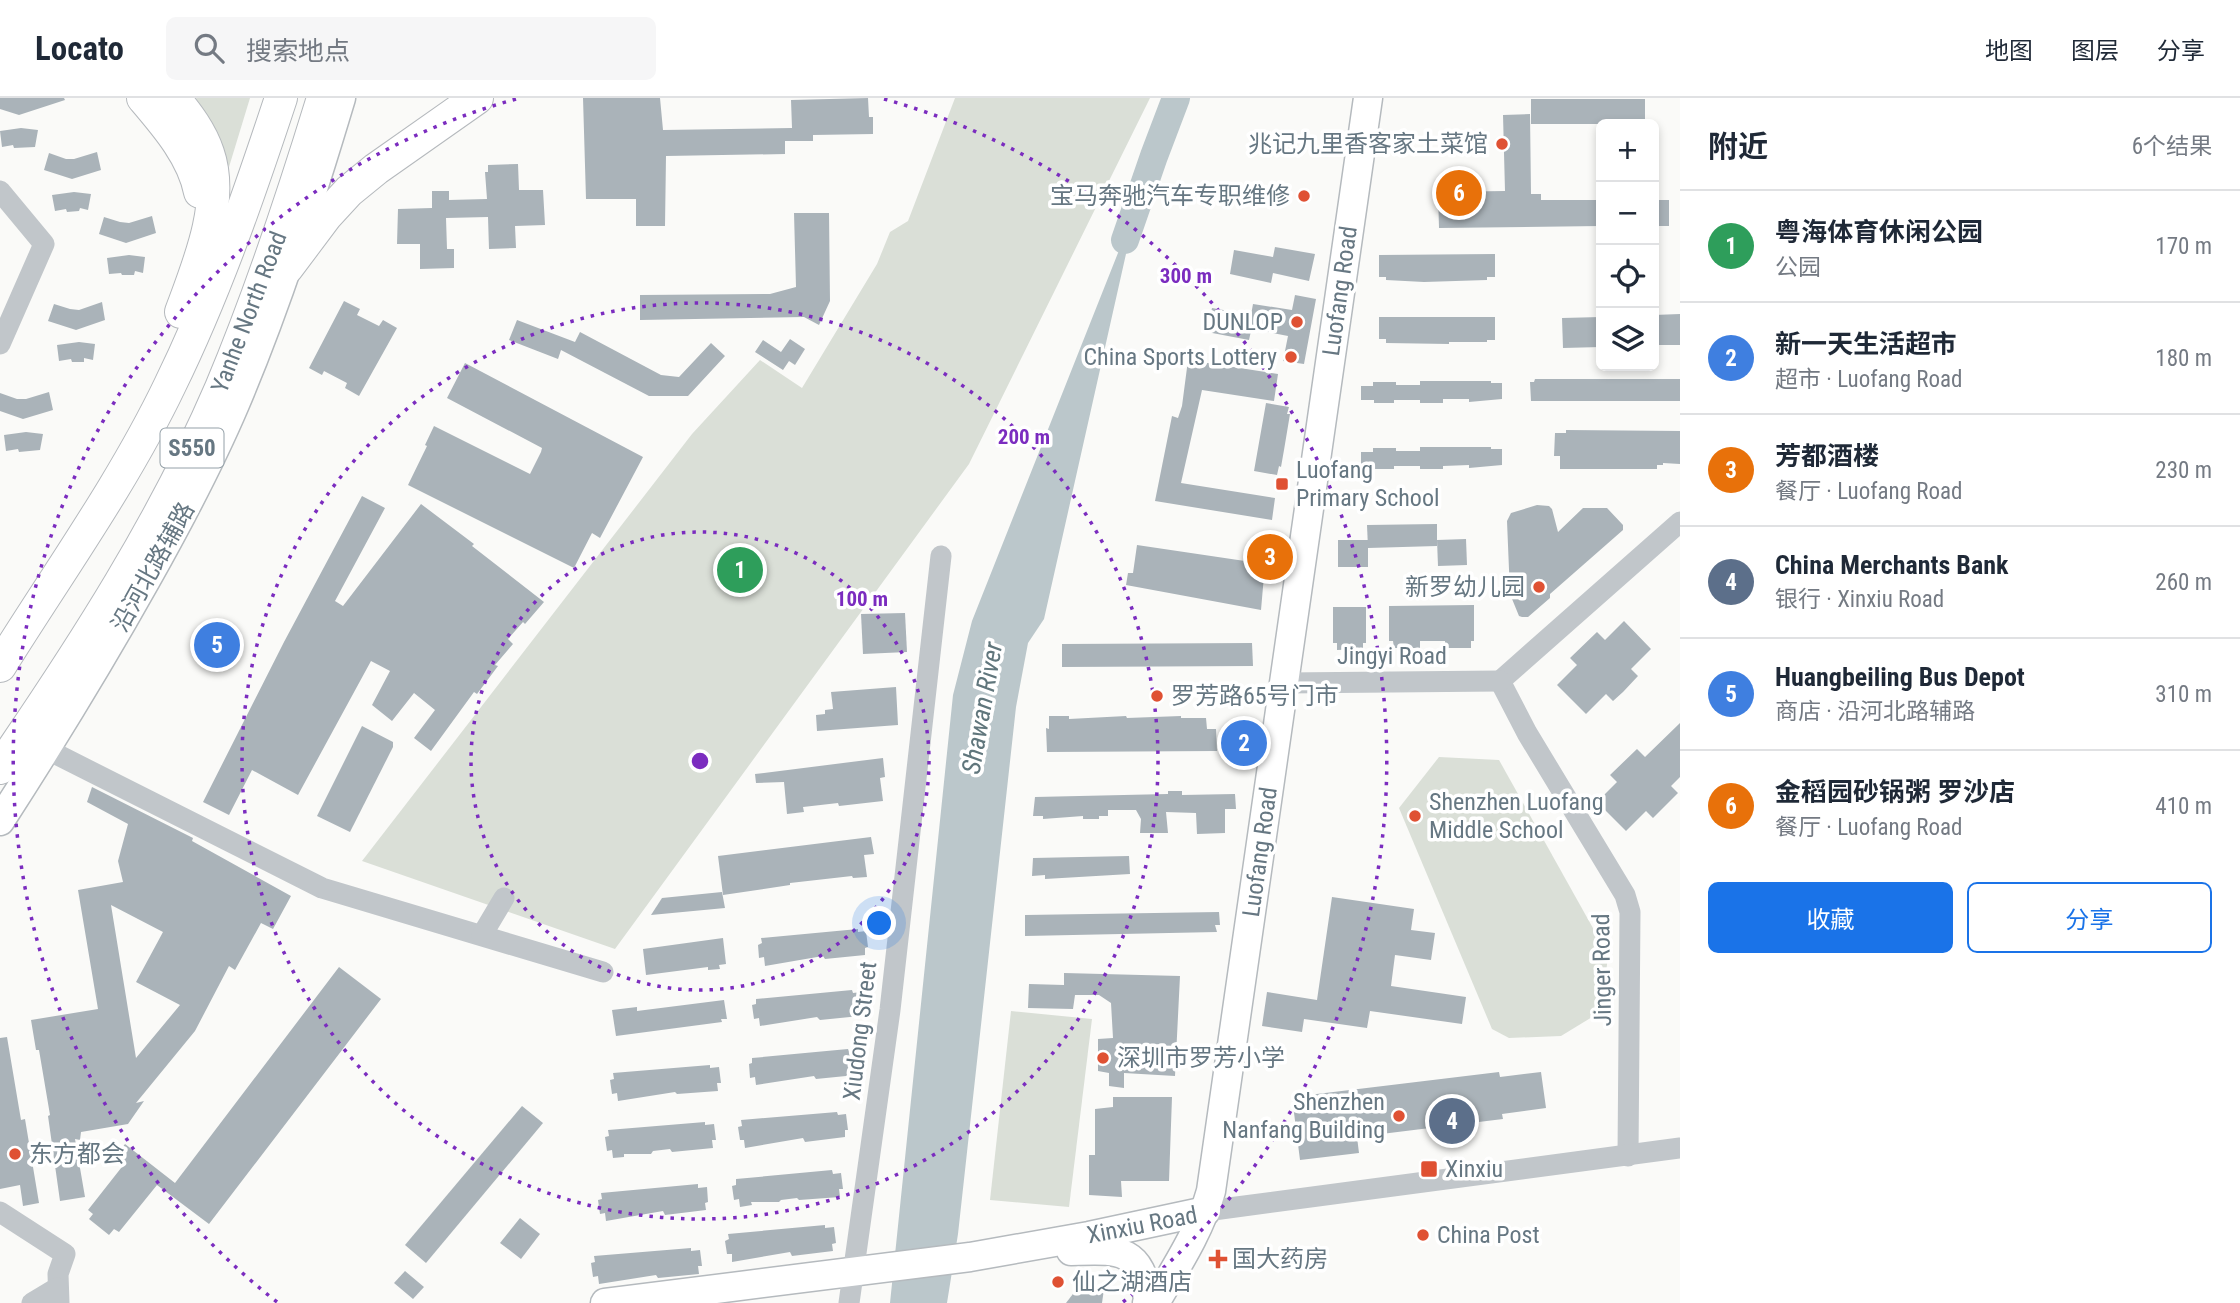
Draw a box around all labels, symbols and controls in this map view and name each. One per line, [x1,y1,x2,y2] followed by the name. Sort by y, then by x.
[166,17,656,80] search box
[35,29,124,68] text: Locato
[190,29,228,67] icon: search
[246,36,350,66] text: 搜索地点
[1985,37,2033,65] text: 地图
[2071,37,2119,65] text: 图层
[2157,37,2205,65] text: 分享
[1596,119,1659,371] map controls
[1596,119,1659,182] button: +
[1708,129,1768,164] text: 附近
[1248,130,1488,158] place label: 兆记九里香客家土菜馆
[2132,133,2212,160] text: 6个结果
[1494,136,1510,152] marker: 兆记九里香客家土菜馆
[1436,167,1482,219] pin: 6
[1050,182,1290,210] place label: 宝马奔驰汽车专职维修
[1596,182,1659,245] button: −
[1296,188,1312,204] marker: 宝马奔驰汽车专职维修
[1775,217,1983,247] text: 粤海体育休闲公园
[1317,224,1363,358] street label: Luofang Road
[205,227,293,397] street label: Yanhe North Road
[1725,233,1737,260] text: 1
[2155,233,2212,260] text: 170 m
[1596,245,1659,308] button: locate
[1775,254,1821,281] text: 公园
[1160,264,1212,288] text: 300 m
[1203,308,1283,336] place label: DUNLOP
[1596,308,1659,371] button: layers
[1289,314,1305,330] marker: DUNLOP
[1775,329,1957,359] text: 新一天生活超市
[1083,343,1277,371] place label: China Sports Lottery
[1725,345,1737,372] text: 2
[2155,345,2212,372] text: 180 m
[1283,349,1299,365] marker: China Sports Lottery
[1775,366,1963,393] text: 超市 · Luofang Road
[998,425,1050,449] text: 200 m
[160,428,224,468] road number: S550
[1775,441,1879,471] text: 芳都酒楼
[1296,456,1439,512] place label: Luofang Primary School
[1725,457,1737,484] text: 3
[2155,457,2212,484] text: 230 m
[1274,476,1290,492] marker: Luofang Primary School
[1775,478,1963,505] text: 餐厅 · Luofang Road
[106,497,200,637] street label: 沿河北路辅路
[1247,531,1293,583] pin: 3
[717,544,763,596] pin: 1
[1775,550,2008,580] text: China Merchants Bank
[1725,569,1737,596] text: 4
[2155,569,2212,596] text: 260 m
[1405,573,1525,601] place label: 新罗幼儿园
[1531,579,1547,595] marker: 新罗幼儿园
[1775,586,1944,613] text: 银行 · Xinxiu Road
[836,587,888,611] text: 100 m
[194,619,240,671] pin: 5
[956,638,1009,776] water label: Shawan River
[1337,642,1447,670] street label: Jingyi Road
[1775,662,2025,692] text: Huangbeiling Bus Depot
[1725,681,1737,708] text: 5
[2155,681,2212,708] text: 310 m
[1171,682,1339,710] place label: 罗芳路65号门市
[1149,688,1165,704] marker: 罗芳路65号门市
[1775,698,1975,725] text: 商店 · 沿河北路辅路
[1221,717,1267,769] pin: 2
[688,749,712,773] centre of rings
[1775,777,2015,807] text: 金稻园砂锅粥 罗沙店
[1237,785,1283,919] street label: Luofang Road
[1429,788,1604,844] place label: Shenzhen Luofang Middle School
[1725,793,1737,820] text: 6
[2155,793,2212,820] text: 410 m
[1407,808,1423,824] marker: Shenzhen Luofang Middle School
[1775,814,1963,841] text: 餐厅 · Luofang Road
[1708,882,1953,953] button: 收藏
[1967,882,2212,953] button: 分享
[862,906,896,940] your location
[1587,913,1617,1027] street label: Jinger Road
[838,960,882,1102] street label: Xiudong Street
[1117,1044,1285,1072] place label: 深圳市罗芳小学
[1095,1050,1111,1066] marker: 深圳市罗芳小学
[1222,1088,1385,1144] place label: Shenzhen Nanfang Building
[1429,1095,1475,1147] pin: 4
[1391,1108,1407,1124] marker: Shenzhen Nanfang Building
[29,1140,125,1168] place label: 东方都会
[7,1146,23,1162] marker: 东方都会
[1445,1155,1503,1183] place label: Xinxiu
[1419,1159,1439,1179] marker: Xinxiu
[1085,1201,1199,1249] street label: Xinxiu Road
[1437,1221,1540,1249] place label: China Post
[1415,1227,1431,1243] marker: China Post
[1232,1245,1328,1273] place label: 国大药房
[1210,1251,1226,1267] marker: 国大药房
[1072,1268,1192,1296] place label: 仙之湖酒店
[1050,1274,1066,1290] marker: 仙之湖酒店

